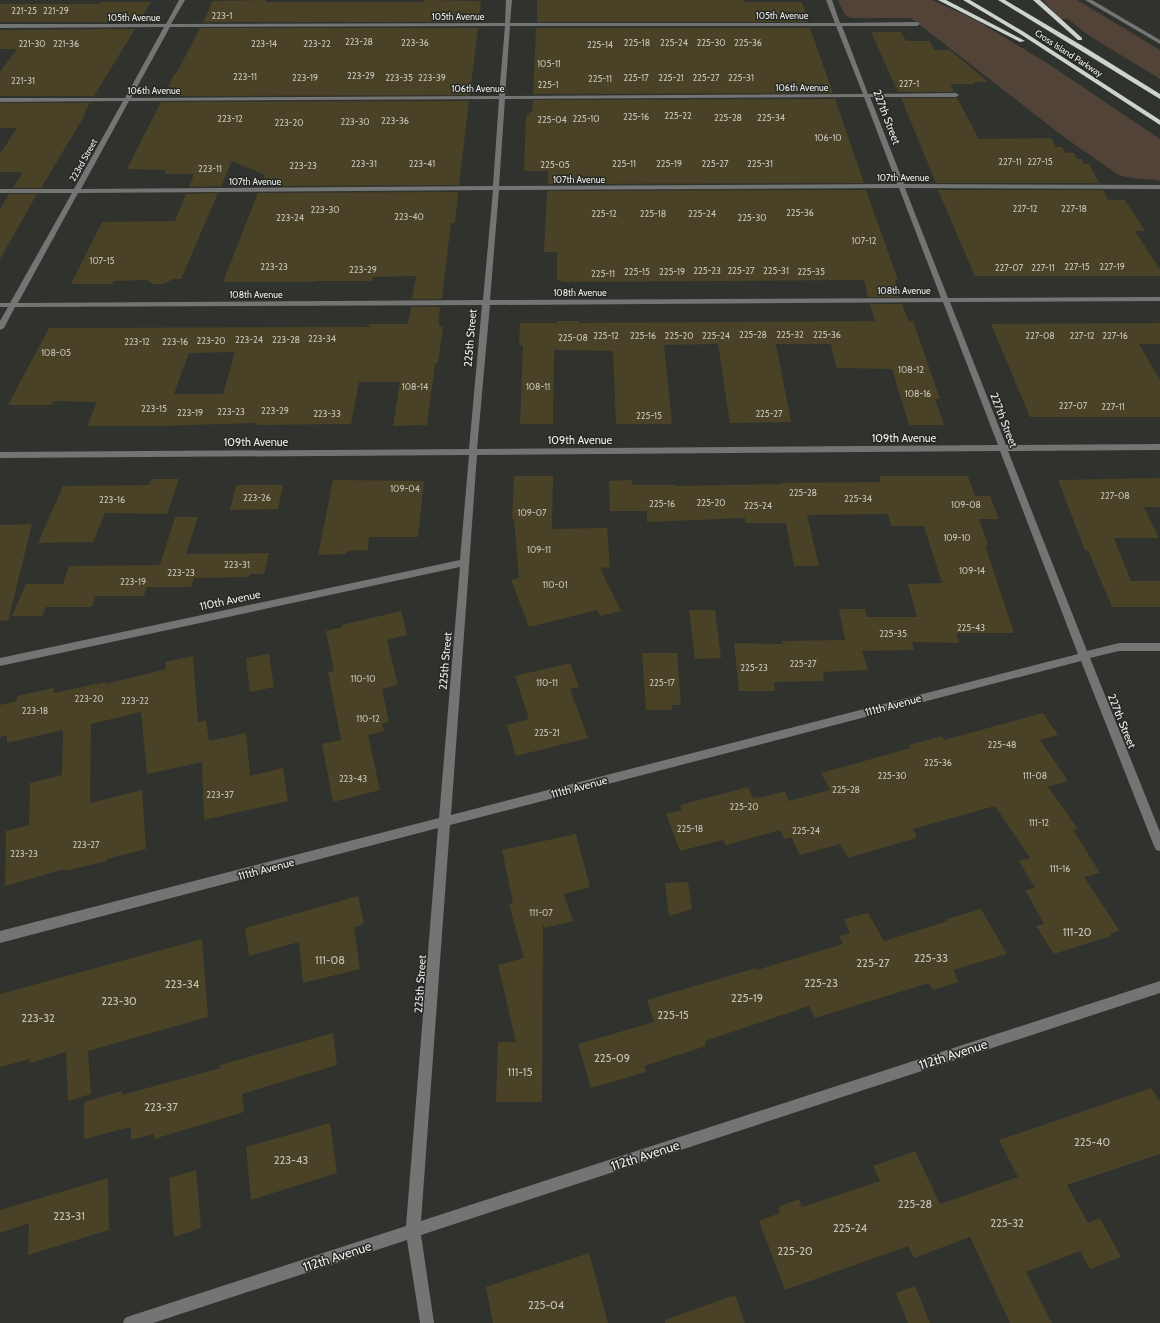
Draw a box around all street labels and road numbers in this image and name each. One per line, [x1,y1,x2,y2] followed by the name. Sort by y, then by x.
[756,10,809,21] street label: 105th Avenue
[432,11,485,22] street label: 105th Avenue
[108,12,161,23] street label: 105th Avenue
[1033,27,1105,79] street label: Cross Island Parkway
[776,82,829,93] street label: 106th Avenue
[452,83,505,94] street label: 106th Avenue
[128,85,181,96] street label: 106th Avenue
[870,88,904,147] street label: 227th Street
[67,137,99,183] street label: 223rd Street
[877,172,929,183] street label: 107th Avenue
[553,174,605,185] street label: 107th Avenue
[229,176,281,187] street label: 107th Avenue
[877,285,931,296] street label: 108th Avenue
[553,287,607,298] street label: 108th Avenue
[229,289,283,300] street label: 108th Avenue
[461,308,480,367] street label: 225th Street
[987,391,1021,450] street label: 227th Street
[872,431,937,445] street label: 109th Avenue
[548,433,613,447] street label: 109th Avenue
[224,435,289,449] street label: 109th Avenue
[198,587,262,613] street label: 110th Avenue
[436,631,455,690] street label: 225th Street
[863,691,923,719] street label: 111th Avenue
[1105,692,1139,751] street label: 227th Street
[549,773,609,801] street label: 111th Avenue
[236,855,296,883] street label: 111th Avenue
[411,954,429,1013] street label: 225th Street
[917,1035,989,1073] street label: 112th Avenue
[609,1136,681,1174] street label: 112th Avenue
[301,1237,373,1275] street label: 112th Avenue

